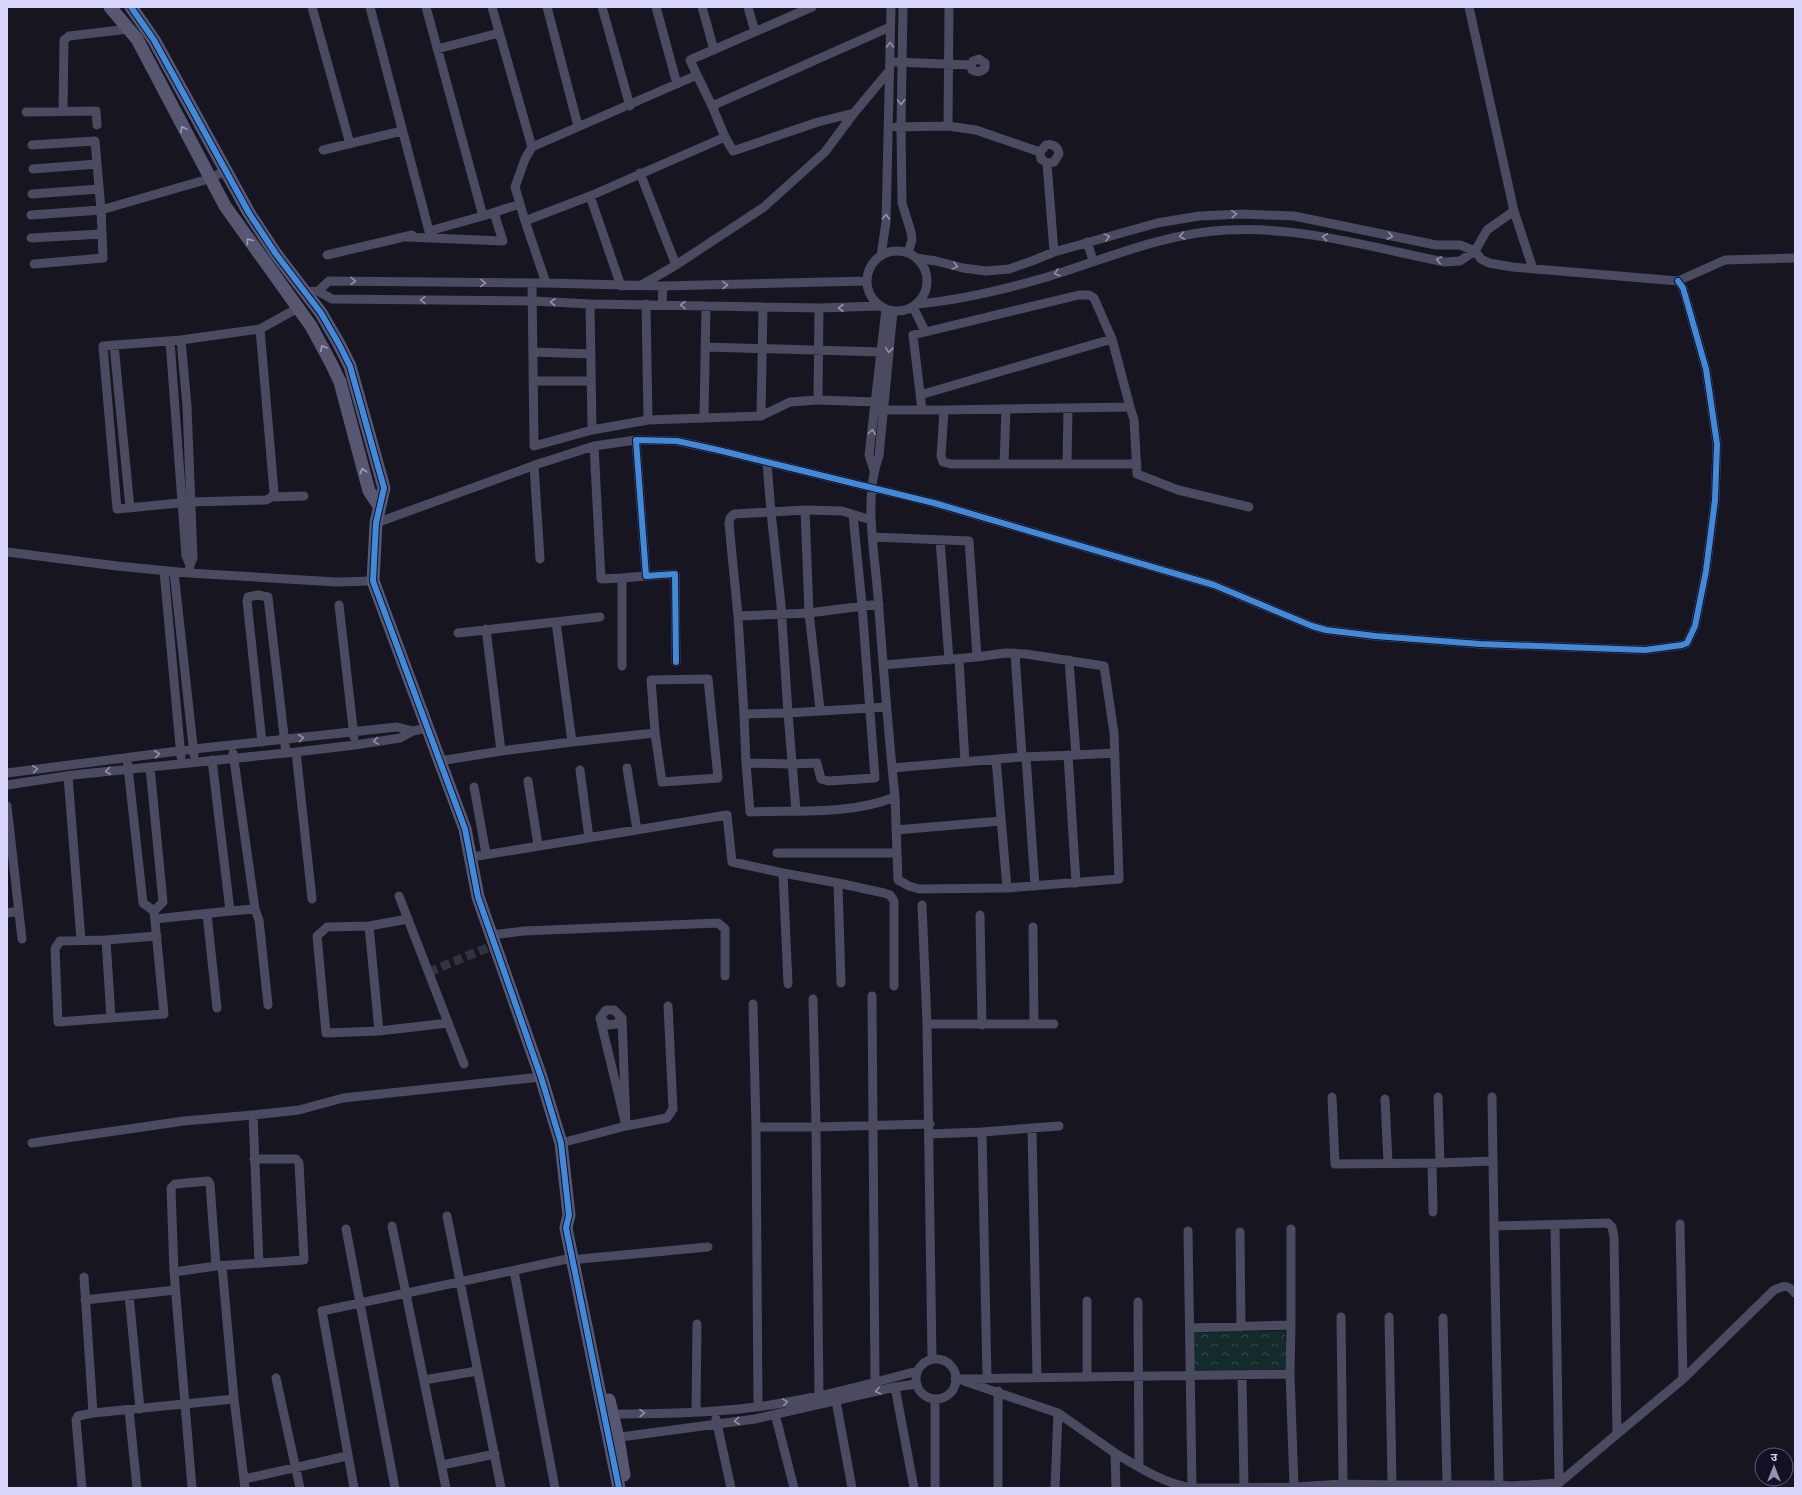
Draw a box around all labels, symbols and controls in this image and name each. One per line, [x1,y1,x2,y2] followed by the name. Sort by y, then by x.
[886,42,894,48] one-way arrow
[897,99,905,105] one-way arrow
[181,126,188,133] one-way arrow
[1231,210,1237,218] one-way arrow
[881,214,890,220] one-way arrow
[1387,231,1393,240] one-way arrow
[1179,232,1185,240] one-way arrow
[1103,233,1110,241] one-way arrow
[1322,233,1328,242] one-way arrow
[246,238,254,245] one-way arrow
[1436,257,1442,265] one-way arrow
[951,261,958,270] one-way arrow
[1054,268,1061,277] one-way arrow
[350,277,356,285] one-way arrow
[480,279,486,287] one-way arrow
[722,280,728,289] one-way arrow
[420,296,426,304] one-way arrow
[550,297,556,306] one-way arrow
[680,301,686,309] one-way arrow
[838,304,844,312] one-way arrow
[320,345,328,352] one-way arrow
[885,347,894,353] one-way arrow
[867,429,876,435] one-way arrow
[360,468,368,474] one-way arrow
[298,734,304,743] one-way arrow
[373,736,379,745] one-way arrow
[154,750,161,759] one-way arrow
[32,765,38,774] one-way arrow
[105,767,111,776] one-way arrow
[875,1386,881,1394] one-way arrow
[782,1398,788,1407] one-way arrow
[639,1409,645,1417] one-way arrow
[734,1416,740,1425] one-way arrow
[1754,1447,1794,1487] north arrow
[1771,1452,1778,1463] text: उ

